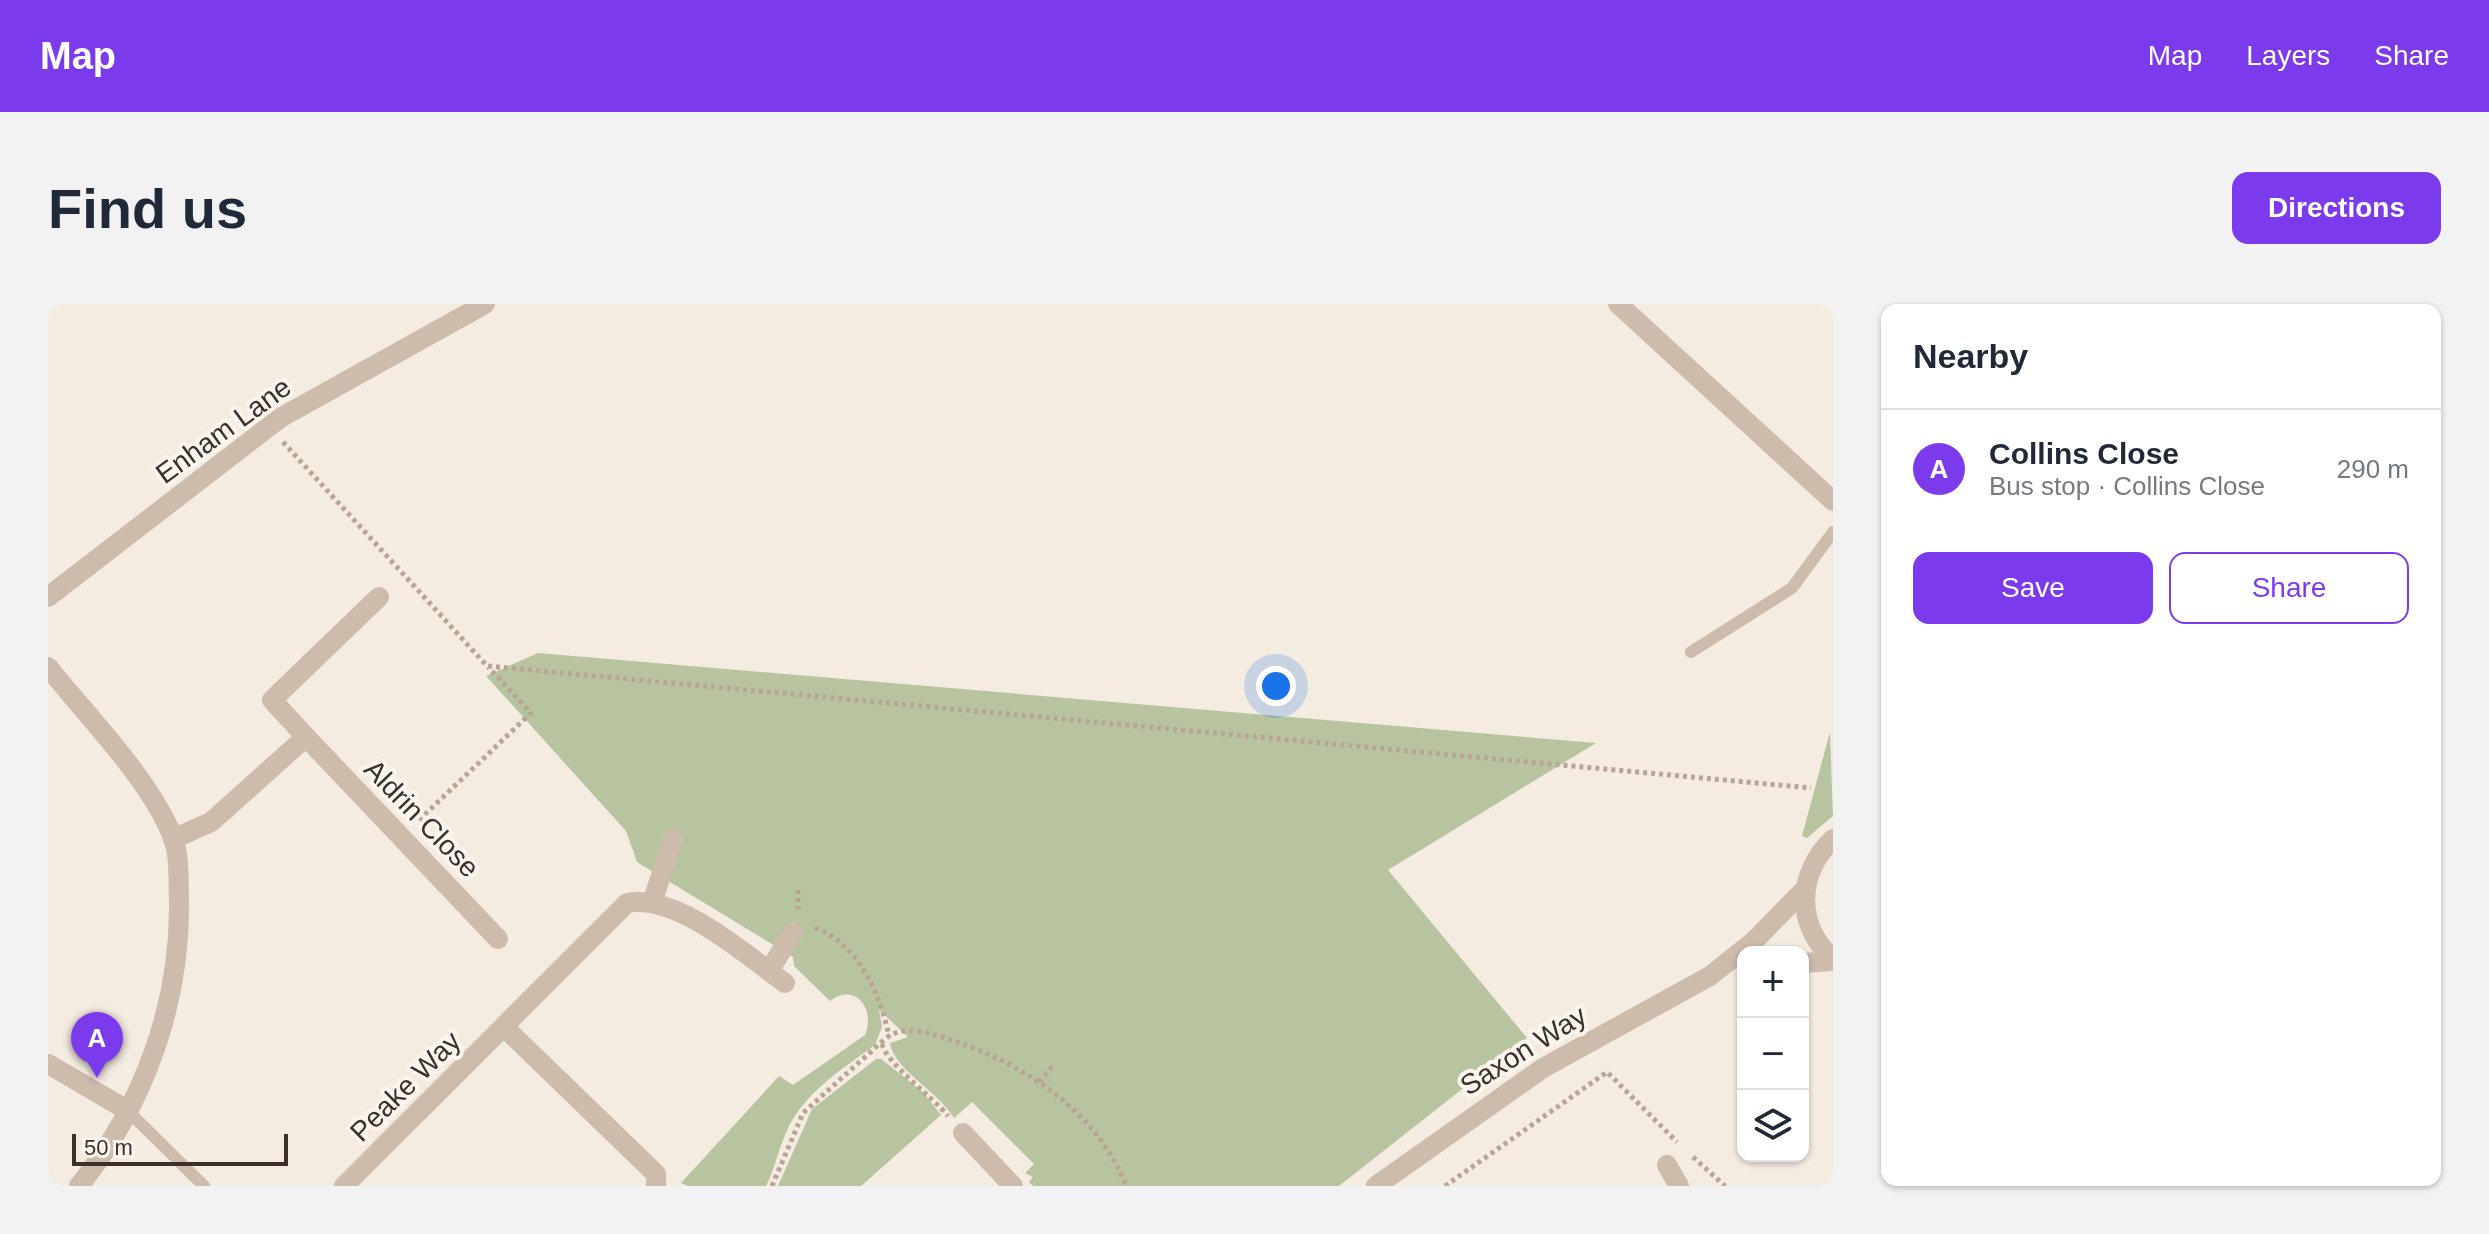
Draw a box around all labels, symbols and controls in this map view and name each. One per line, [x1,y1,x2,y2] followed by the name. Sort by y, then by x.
[40,35,116,77] text: Map
[2148,40,2202,71] text: Map
[2246,40,2330,71] text: Layers
[2374,40,2449,71] text: Share
[2232,172,2441,244] button: Directions
[48,177,247,240] text: Find us
[1913,337,2028,375] text: Nearby
[150,371,297,490] street label: Enham Lane
[1989,437,2179,470] text: Collins Close
[1930,454,1948,484] text: A
[2337,454,2409,484] text: 290 m
[1989,471,2265,501] text: Bus stop · Collins Close
[1913,552,2153,624] button: Save
[2169,552,2409,624] button: Share
[1256,666,1296,706] your location
[358,753,485,883] street label: Aldrin Close
[1737,946,1809,1162] map controls
[1737,946,1809,1018] button: +
[1455,1000,1592,1101] street label: Saxon Way
[71,1012,123,1078] pin: A
[1737,1018,1809,1090] button: −
[344,1025,467,1148] street label: Peake Way
[1737,1090,1809,1162] button: layers
[72,1130,288,1166] scale bar
[84,1135,133,1160] text: 50 m

